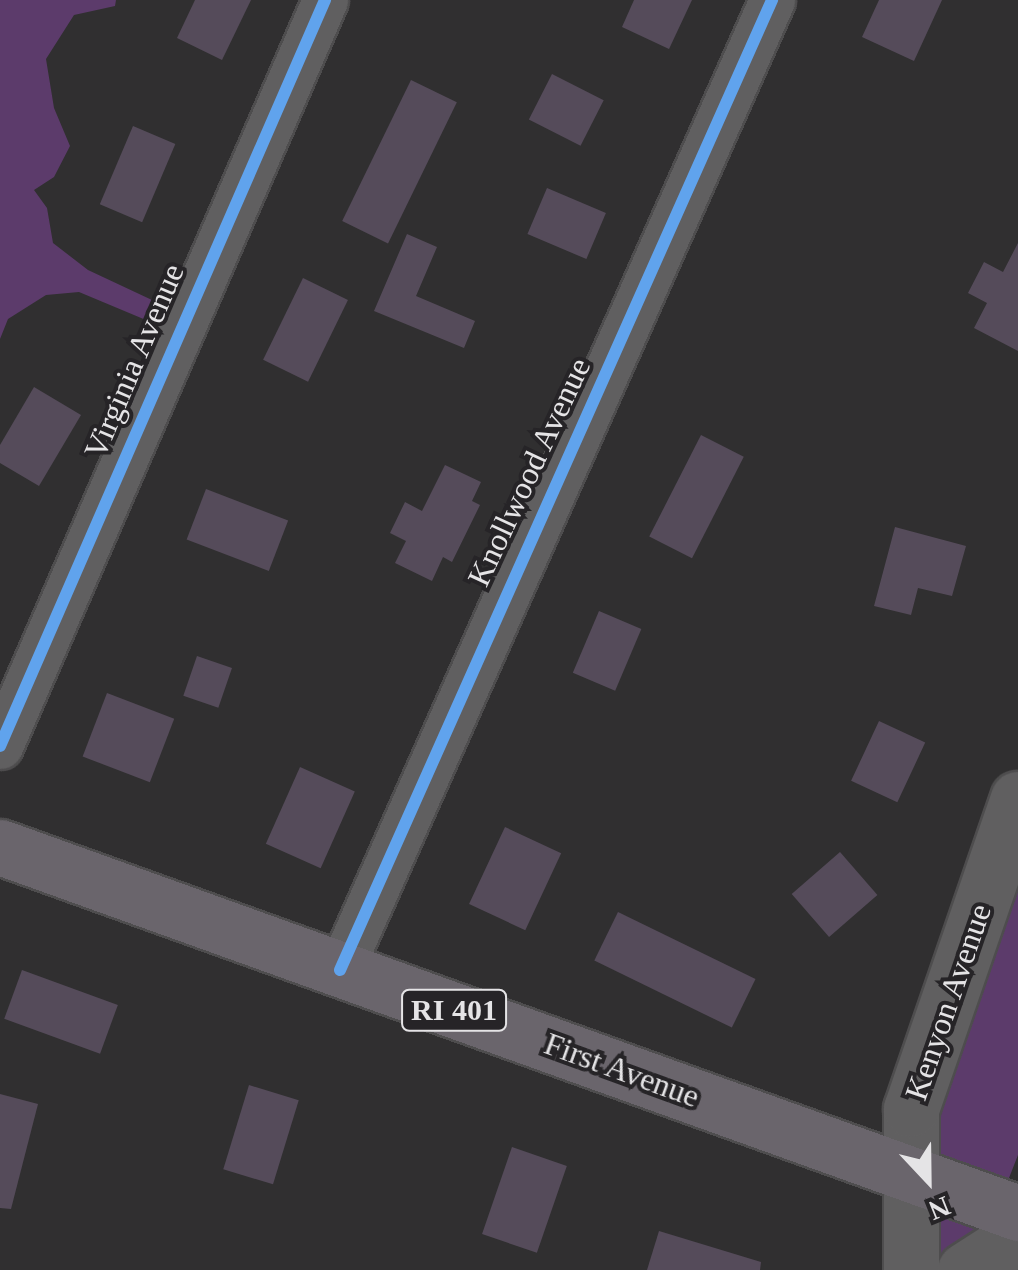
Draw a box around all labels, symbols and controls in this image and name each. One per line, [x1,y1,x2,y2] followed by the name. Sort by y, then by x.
[75,257,193,465] street label: Virginia Avenue
[459,351,599,593] street label: Knollwood Avenue
[896,898,1000,1106] street label: Kenyon Avenue
[399,985,509,1035] road number: RI 401
[538,1024,706,1116] street label: First Avenue
[878,1130,978,1230] north arrow
[924,1190,955,1226] text: N

